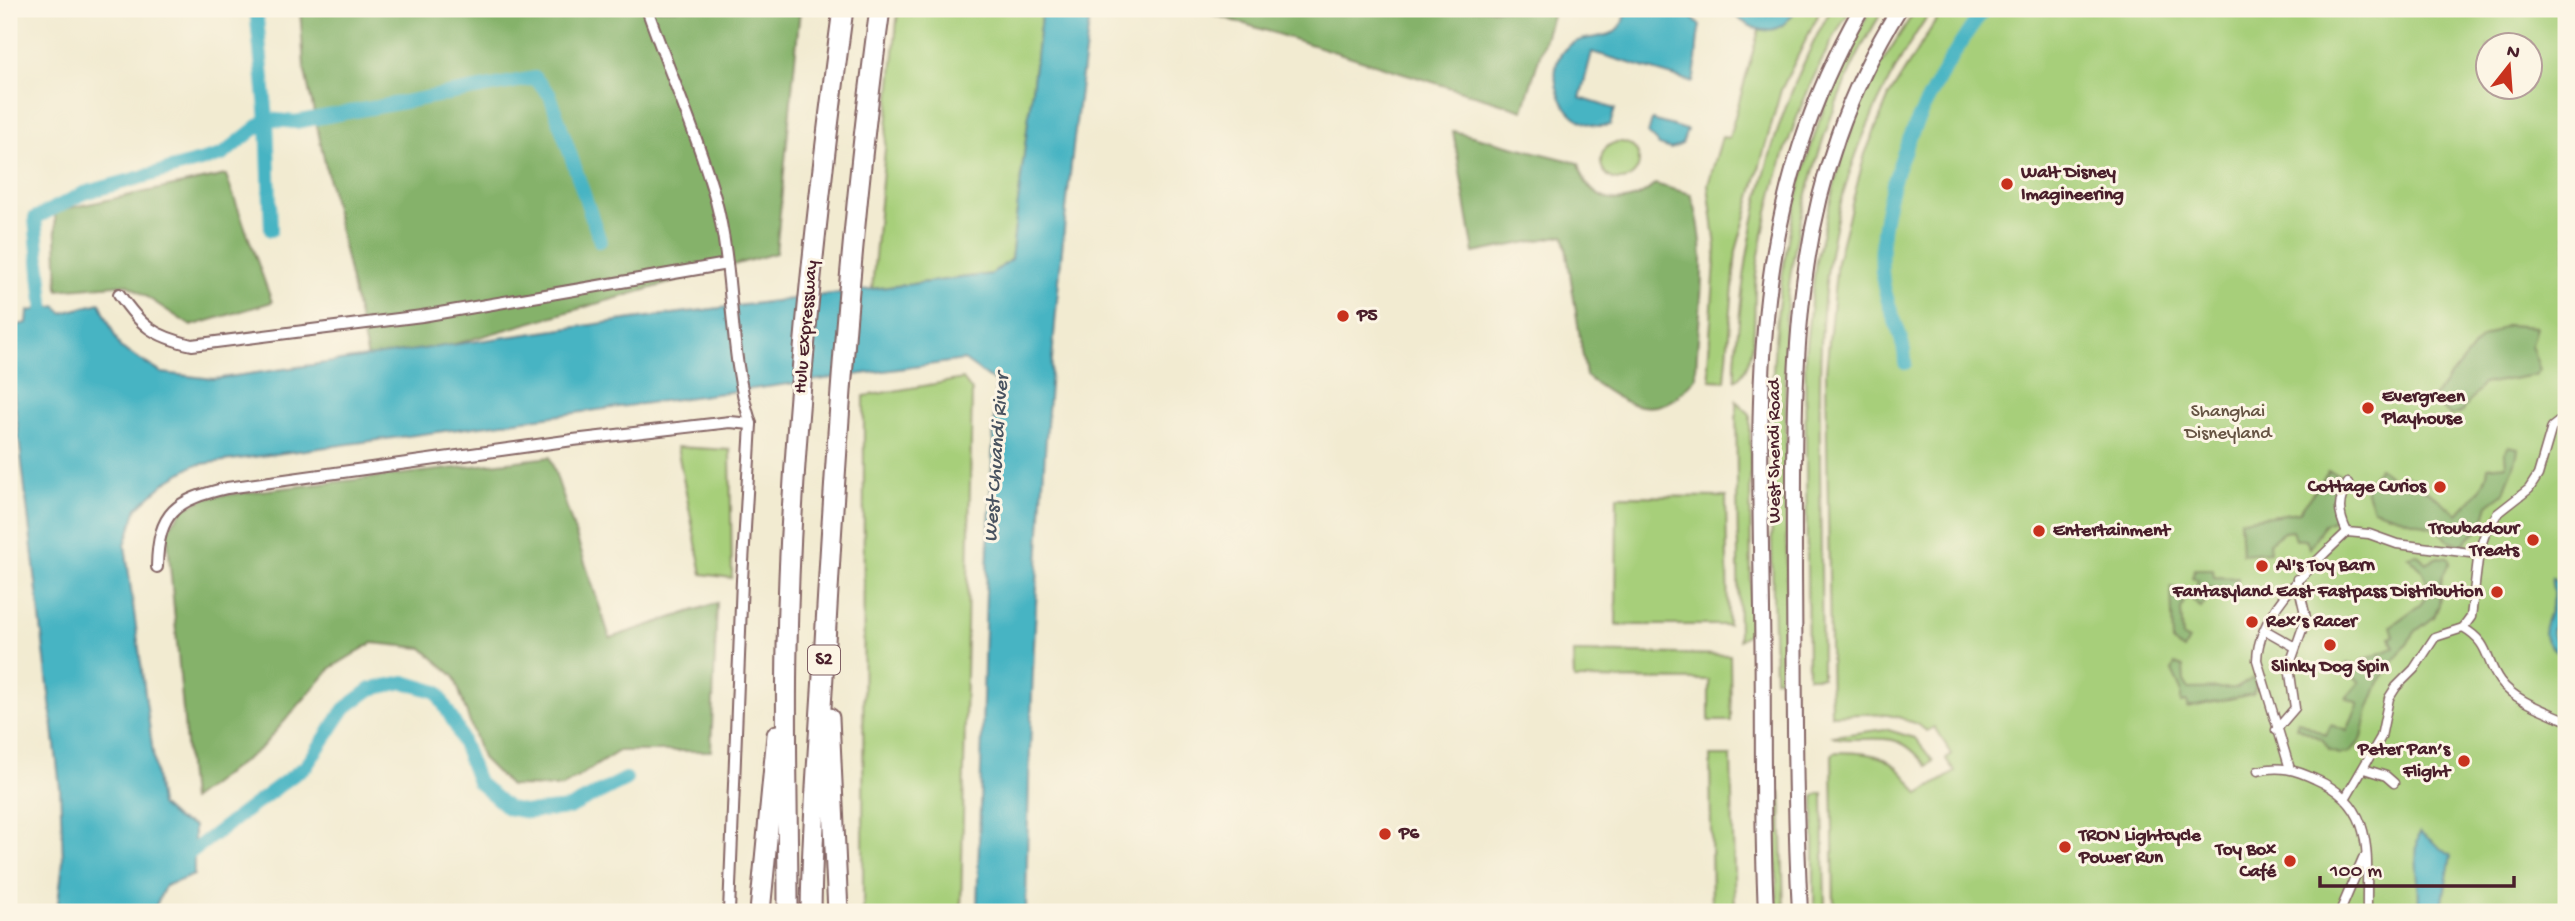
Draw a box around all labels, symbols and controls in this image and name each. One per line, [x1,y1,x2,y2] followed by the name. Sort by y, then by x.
[2474,32,2544,102] north arrow
[2504,40,2522,66] text: N
[2020,162,2124,207] place label: Walt Disney Imagineering
[1999,176,2015,192] marker: Walt Disney Imagineering
[790,259,824,395] street label: Hulu Expressway
[1356,305,1377,328] place label: P5
[1335,308,1351,324] marker: P5
[980,368,1017,543] water label: West Chuandi River
[1764,377,1787,523] street label: West Shendi Road
[2381,386,2466,431] place label: Evergreen Playhouse
[2360,400,2376,416] marker: Evergreen Playhouse
[2183,401,2273,446] park label: Shanghai Disneyland
[2307,476,2427,499] place label: Cottage Curios
[2432,479,2448,495] marker: Cottage Curios
[2427,518,2521,563] place label: Troubadour Treats
[2053,520,2172,543] place label: Entertainment
[2031,523,2047,539] marker: Entertainment
[2525,532,2541,548] marker: Troubadour Treats
[2275,555,2376,578] place label: Al's Toy Barn
[2254,558,2270,574] marker: Al's Toy Barn
[2172,581,2484,604] place label: Fantasyland East Fastpass Distribution
[2489,584,2505,600] marker: Fantasyland East Fastpass Distribution
[2265,611,2359,634] place label: Rex’s Racer
[2244,614,2260,630] marker: Rex’s Racer
[2322,637,2338,653] marker: Slinky Dog Spin
[808,646,840,674] road number: S2
[2271,656,2390,679] place label: Slinky Dog Spin
[2357,739,2452,784] place label: Peter Pan’s Flight
[2456,753,2472,769] marker: Peter Pan’s Flight
[1398,823,1419,846] place label: P6
[2077,825,2202,870] place label: TRON Lightcycle Power Run
[1377,826,1393,842] marker: P6
[2057,839,2073,855] marker: TRON Lightcycle Power Run
[2213,839,2277,884] place label: Toy Box Café
[2320,844,2514,888] scale bar
[2282,853,2298,869] marker: Toy Box Café
[2329,860,2382,885] text: 100 m

